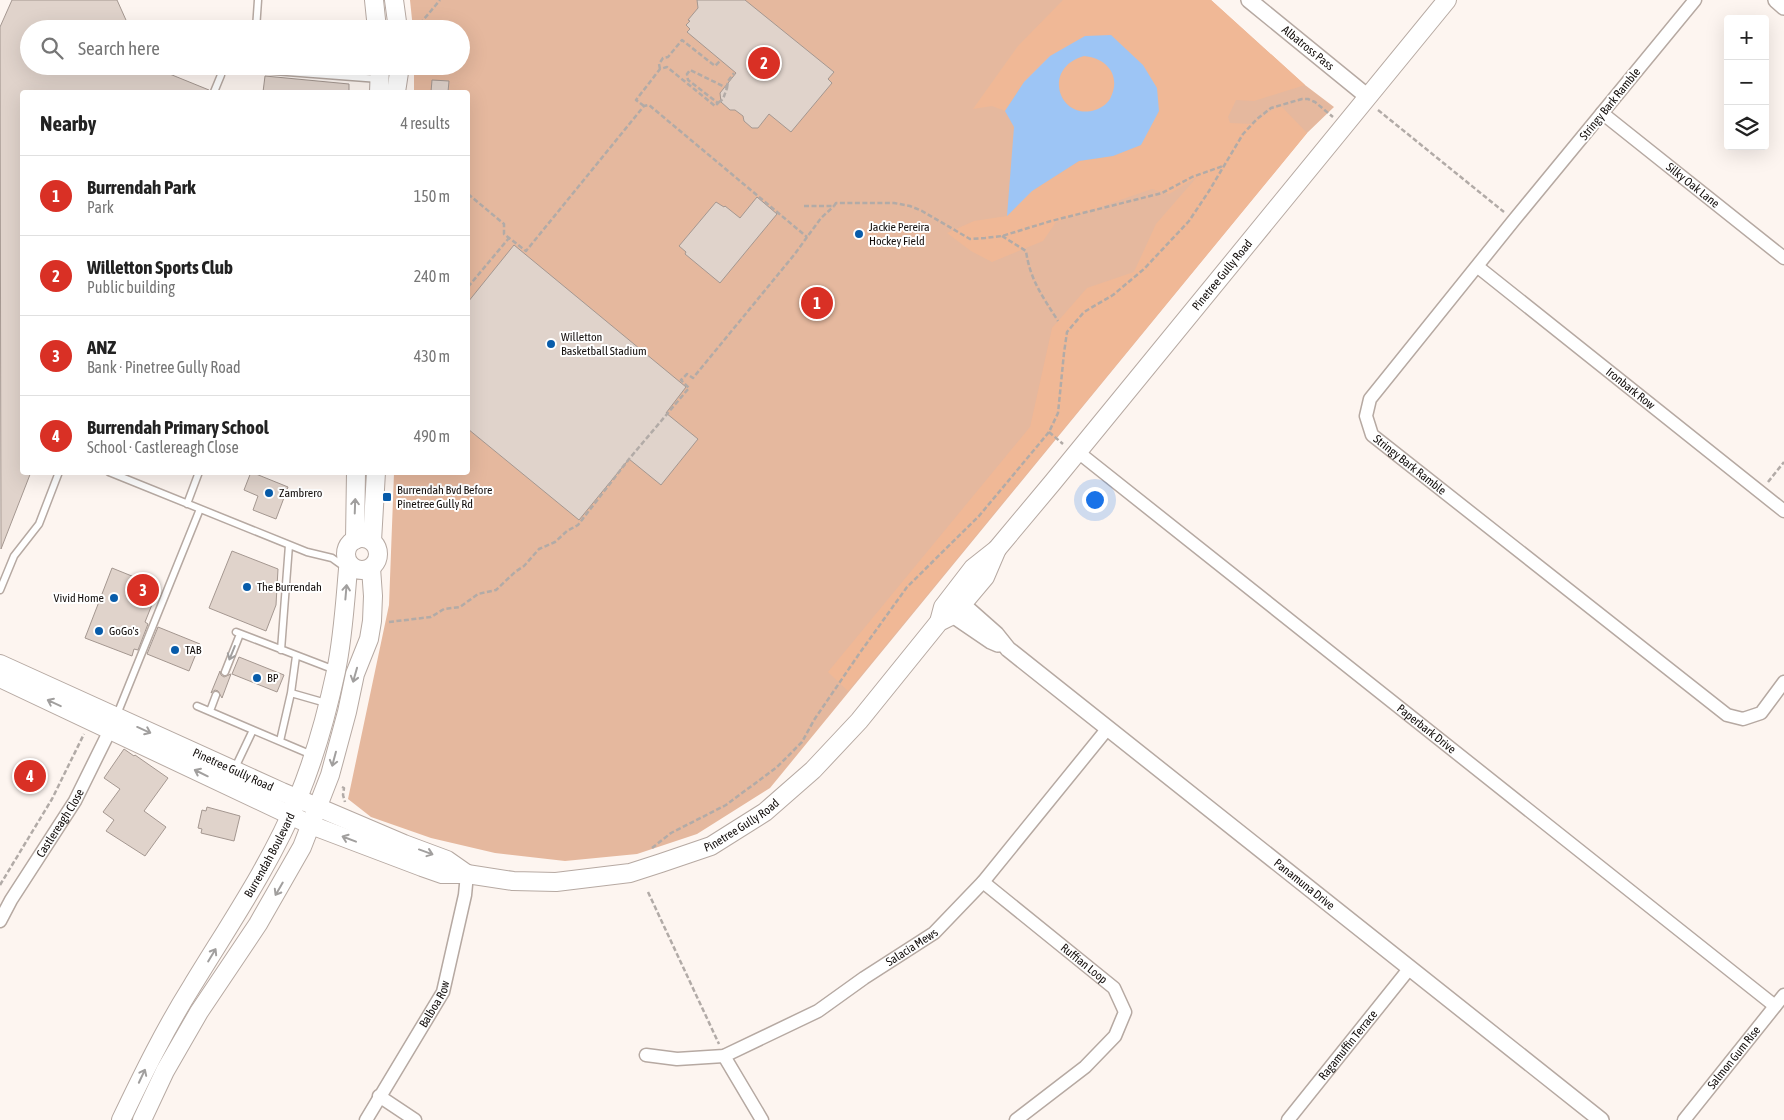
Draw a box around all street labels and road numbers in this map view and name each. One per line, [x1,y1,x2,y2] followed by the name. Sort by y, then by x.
[1279,23,1337,73] street label: Albatross Pass
[1577,65,1643,143] street label: Stringy Bark Ramble
[1663,160,1722,211] street label: Silky Oak Lane
[1189,237,1255,313] street label: Pinetree Gully Road
[1603,365,1658,412] street label: Ironbark Row
[1371,432,1449,498] street label: Stringy Bark Ramble
[1394,701,1459,756] street label: Paperbark Drive
[191,745,276,794] street label: Pinetree Gully Road
[33,787,87,860] street label: Castlereagh Close
[702,796,782,855] street label: Pinetree Gully Road
[241,811,298,900] street label: Burrendah Boulevard
[1271,856,1337,913] street label: Panamuna Drive
[883,926,941,969] street label: Salacia Mews
[1058,941,1110,987] street label: Ruffian Loop
[416,979,452,1030] street label: Balboa Row
[1316,1007,1380,1083] street label: Ragamuffin Terrace
[1705,1023,1763,1092] street label: Salmon Gum Rise

